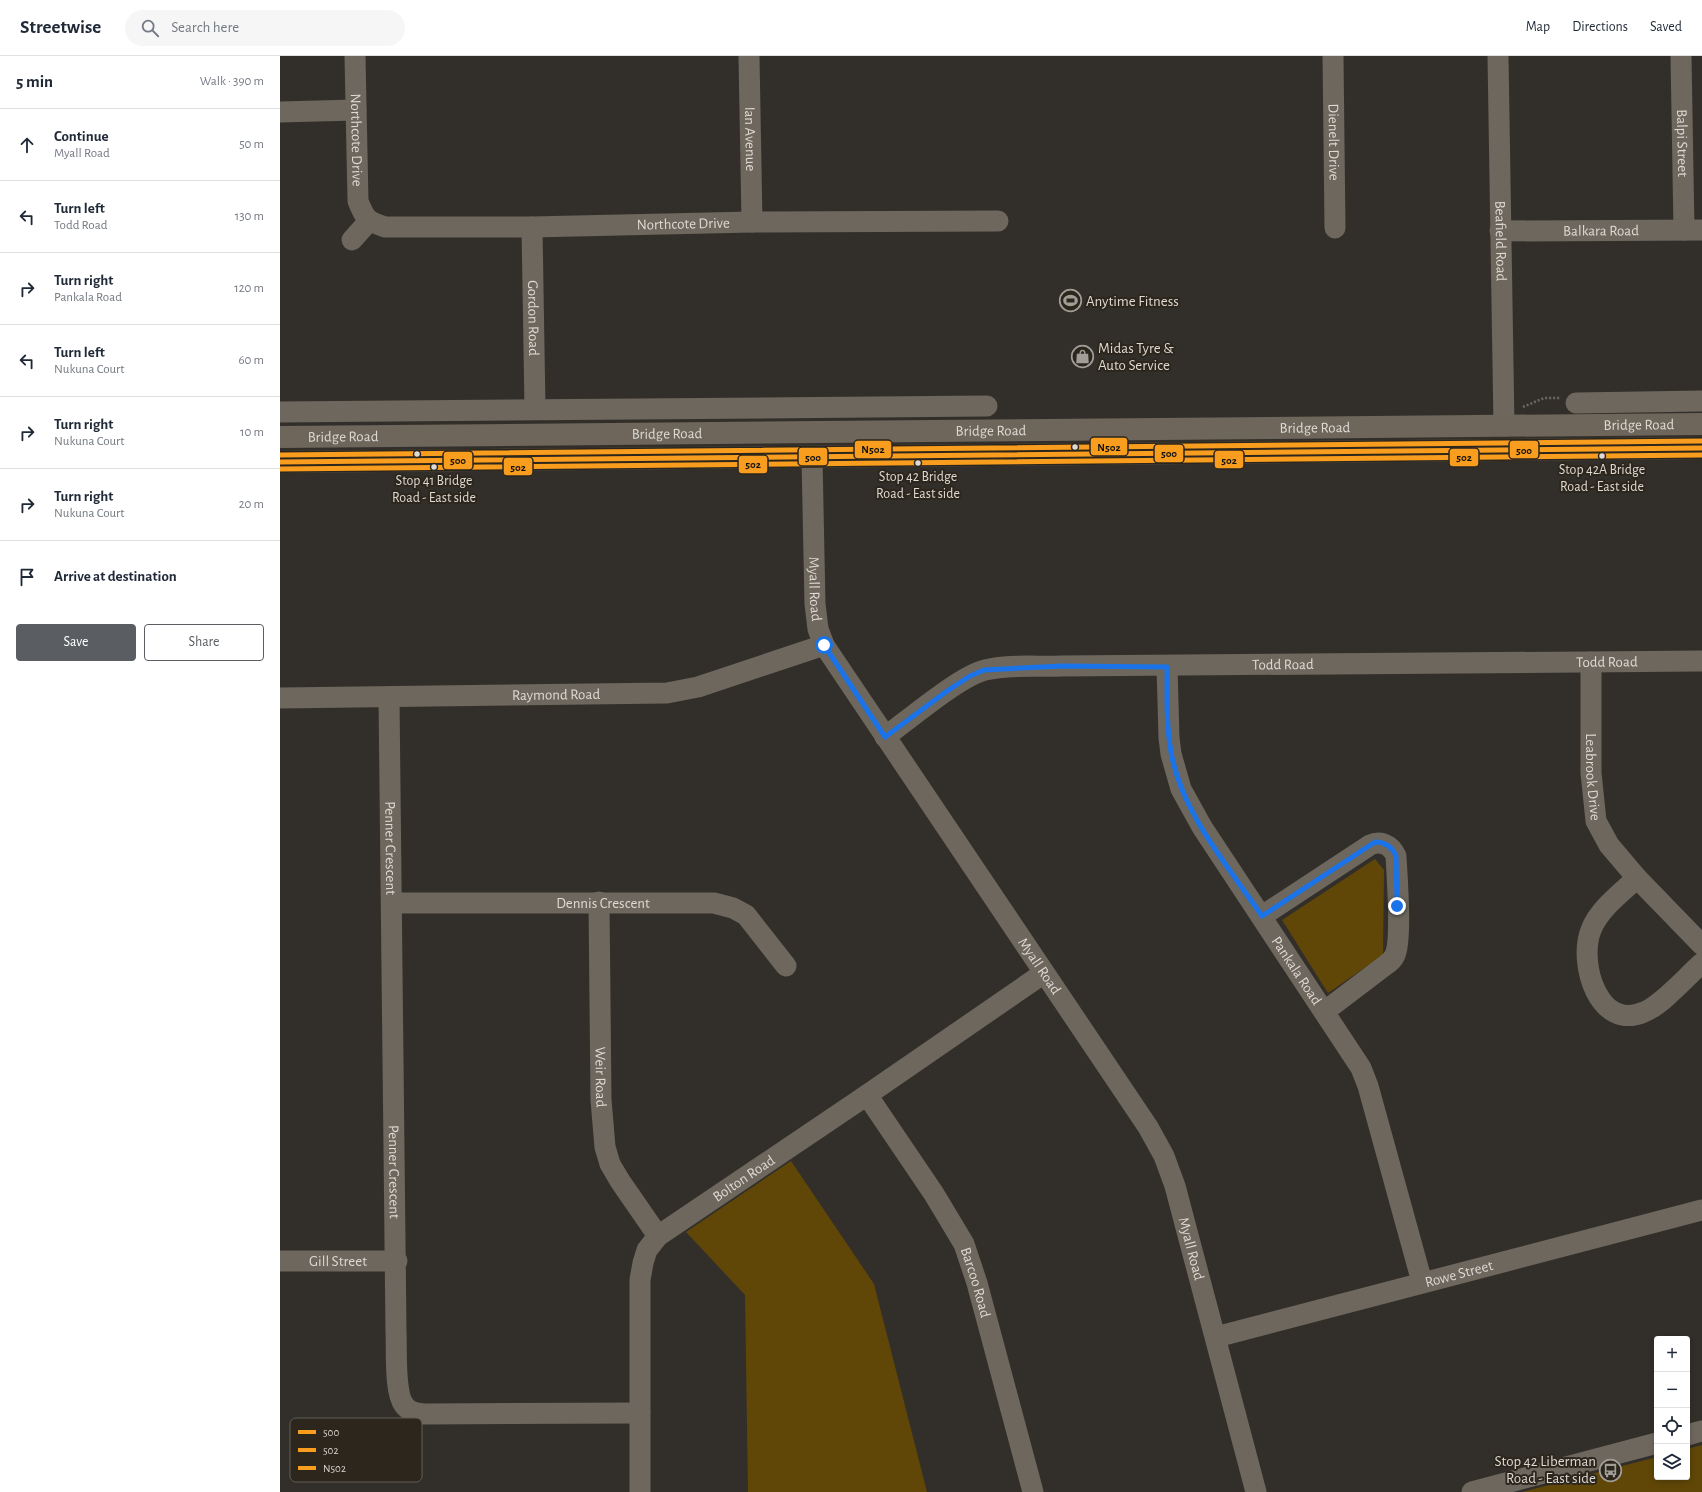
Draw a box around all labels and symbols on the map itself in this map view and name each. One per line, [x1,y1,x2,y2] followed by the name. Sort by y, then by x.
[348,93,365,187] street label: Northcote Drive
[1326,103,1342,181] street label: Dienelt Drive
[742,107,759,171] street label: Ian Avenue
[1674,109,1691,177] street label: Balpi Street
[1493,201,1509,282] street label: Beafield Road
[637,215,730,232] street label: Northcote Drive
[1563,223,1639,238] street label: Balkara Road
[525,280,542,356] street label: Gordon Road
[1058,288,1084,314] sports icon: Anytime Fitness
[1086,294,1179,309] place label: Anytime Fitness
[1098,341,1174,373] place label: Midas Tyre & Auto Service
[1069,344,1095,370] shop icon: Midas Tyre & Auto Service
[1603,417,1675,432] street label: Bridge Road
[1279,420,1351,435] street label: Bridge Road
[956,423,1027,438] street label: Bridge Road
[632,426,703,441] street label: Bridge Road
[308,429,379,444] street label: Bridge Road
[1090,437,1128,456] line badge: N502
[854,440,892,459] line badge: N502
[1509,440,1539,459] line badge: 500
[1070,442,1080,452] unlabelled marker
[1097,442,1121,453] text: N502
[861,444,885,455] text: N502
[1154,444,1184,463] line badge: 500
[1516,445,1532,456] text: 500
[798,447,828,466] line badge: 500
[1161,448,1177,459] text: 500
[1449,448,1479,467] line badge: 502
[412,449,422,459] unlabelled marker
[1214,450,1244,469] line badge: 502
[443,451,473,470] line badge: 500
[1597,451,1607,461] marker: Stop 42A Bridge Road - East side
[805,452,821,463] text: 500
[1456,452,1472,463] text: 502
[450,455,466,466] text: 500
[738,455,768,474] line badge: 502
[1221,455,1237,466] text: 502
[503,457,533,476] line badge: 502
[913,458,923,468] marker: Stop 42 Bridge Road - East side
[745,459,761,470] text: 502
[429,462,439,472] marker: Stop 41 Bridge Road - East side
[510,462,526,473] text: 502
[1559,463,1645,494] place label: Stop 42A Bridge Road - East side
[876,470,960,501] place label: Stop 42 Bridge Road - East side
[392,474,476,505] place label: Stop 41 Bridge Road - East side
[807,557,825,622] street label: Myall Road
[815,636,833,654] route start
[1576,654,1638,669] street label: Todd Road
[1252,657,1314,672] street label: Todd Road
[512,686,600,703] street label: Raymond Road
[1584,733,1603,821] street label: Leabrook Drive
[383,801,399,895] street label: Penner Crescent
[556,896,650,911] street label: Dennis Crescent
[1388,897,1406,915] route end
[1269,934,1325,1008] street label: Pankala Road
[1016,935,1064,997] street label: Myall Road
[593,1047,609,1108] street label: Weir Road
[386,1125,402,1219] street label: Penner Crescent
[710,1152,777,1204] street label: Bolton Road
[1176,1216,1207,1282] street label: Myall Road
[958,1245,993,1319] street label: Barcoo Road
[309,1254,367,1269] street label: Gill Street
[1423,1257,1495,1290] street label: Rowe Street
[290,1418,422,1482] legend
[323,1427,339,1438] text: 500
[323,1445,338,1456] text: 502
[1494,1454,1596,1486] place label: Stop 42 Liberman Road - East side
[1598,1457,1624,1483] bus stop icon: Stop 42 Liberman Road - East side
[323,1463,346,1474] text: N502

